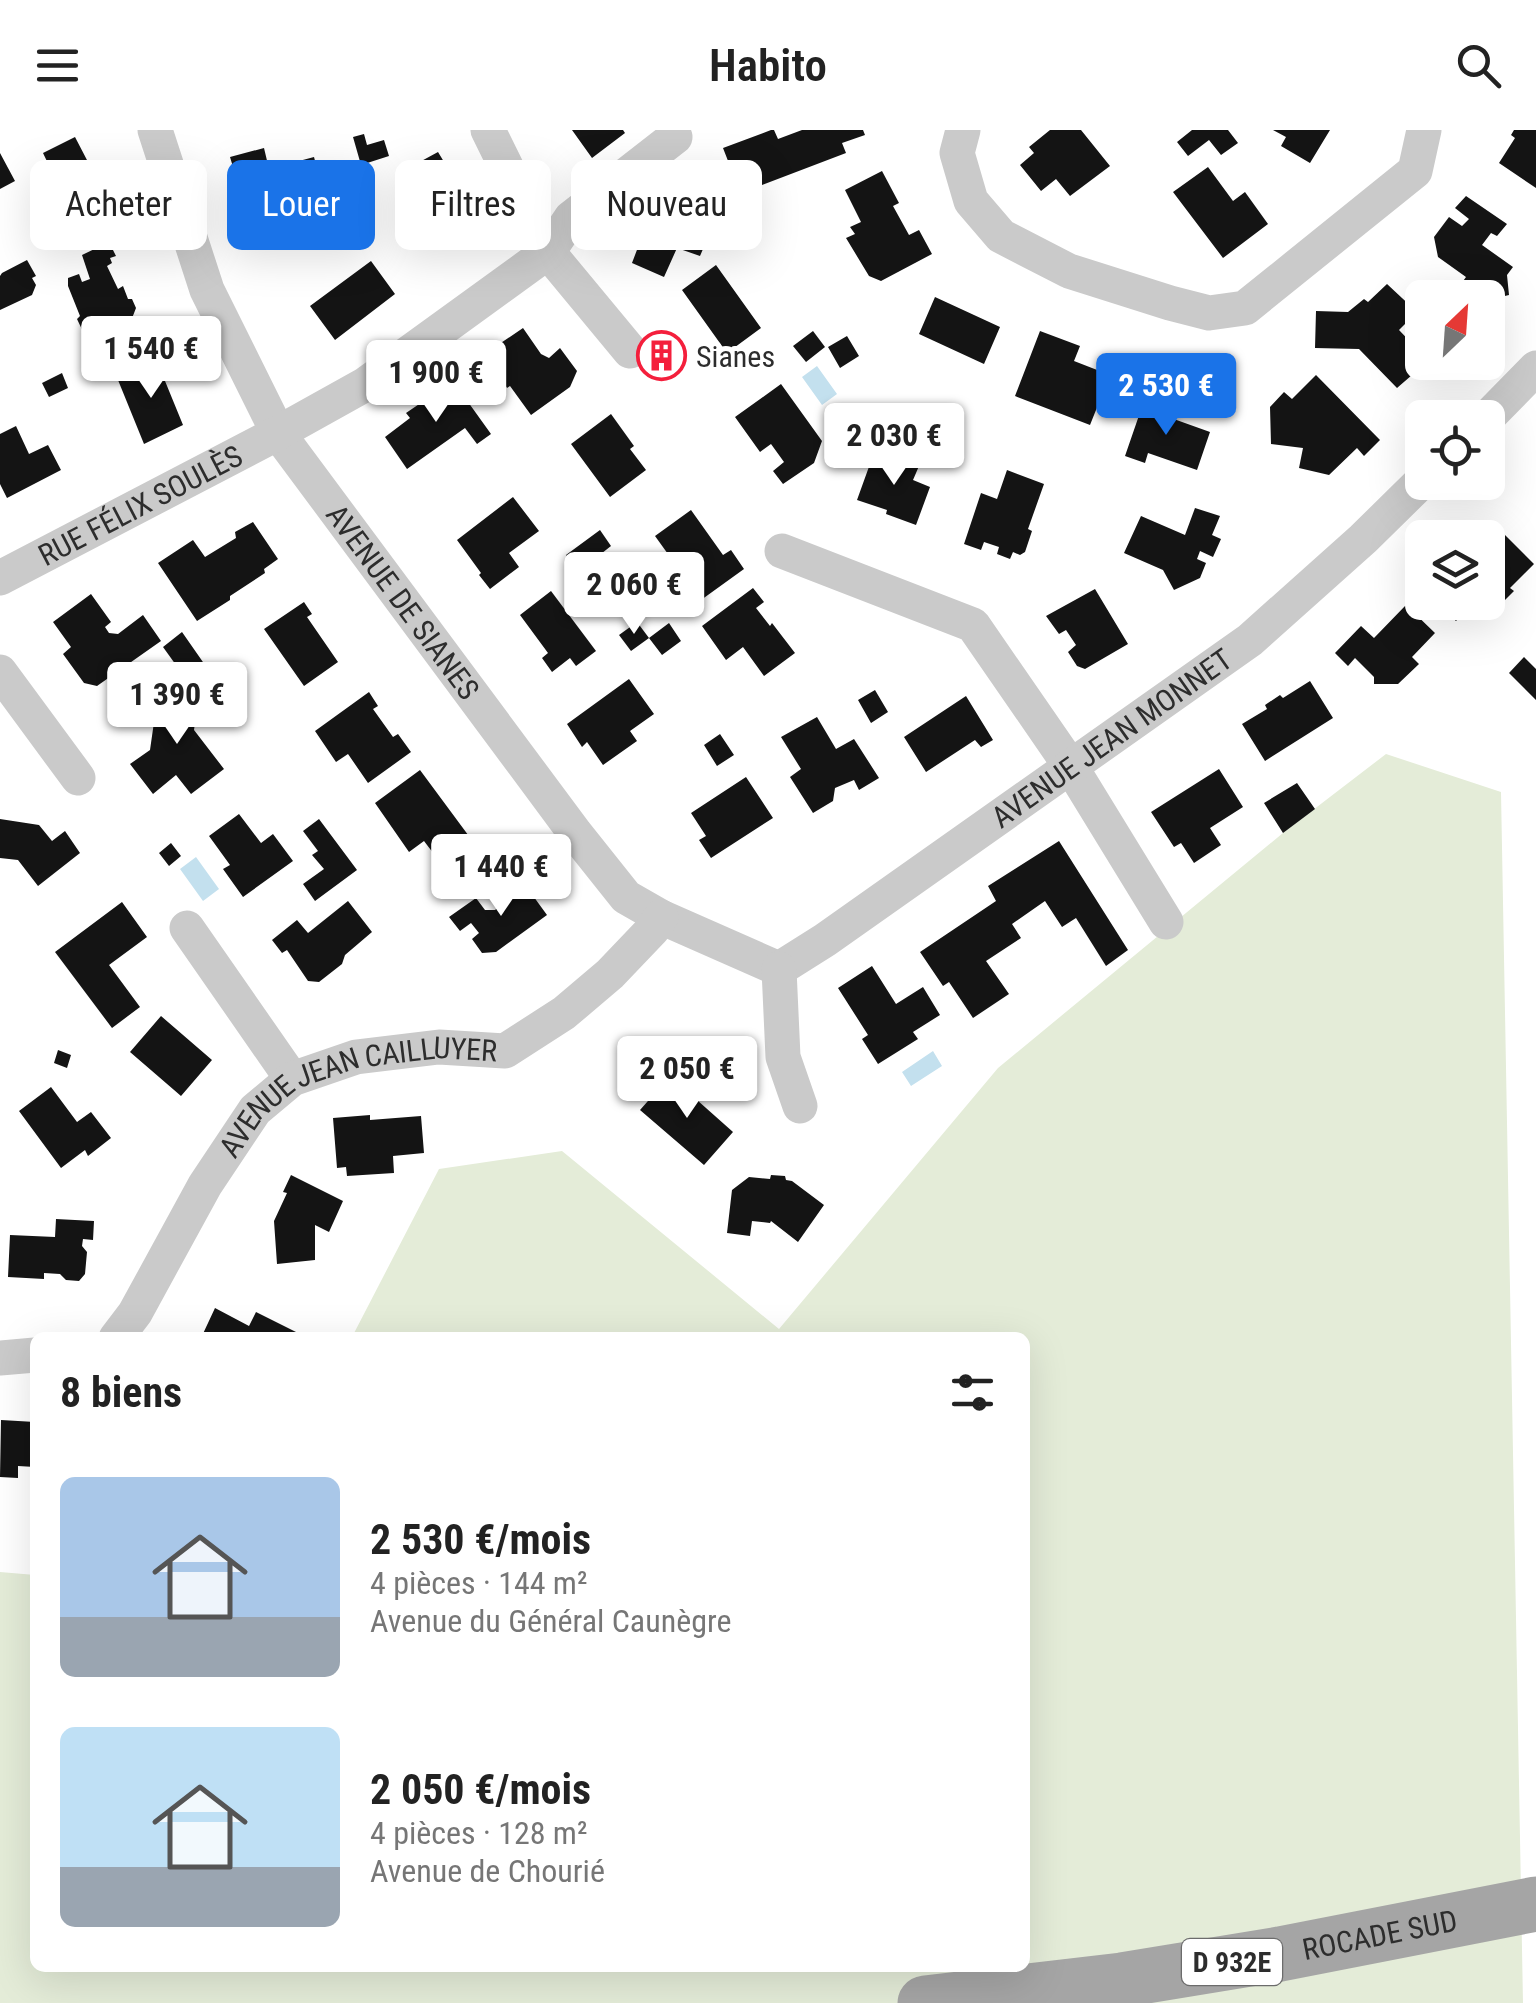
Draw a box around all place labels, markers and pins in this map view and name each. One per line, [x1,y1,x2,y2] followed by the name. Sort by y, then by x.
[59,316,243,401] pin: 1 540 €
[635,330,687,382] building icon: Sianes
[696,339,775,374] place label: Sianes
[344,340,528,425] pin: 1 900 €
[1074,353,1258,438] pin: 2 530 €
[802,403,986,488] pin: 2 030 €
[542,552,726,637] pin: 2 060 €
[85,662,269,747] pin: 1 390 €
[409,834,593,919] pin: 1 440 €
[595,1036,779,1121] pin: 2 050 €

